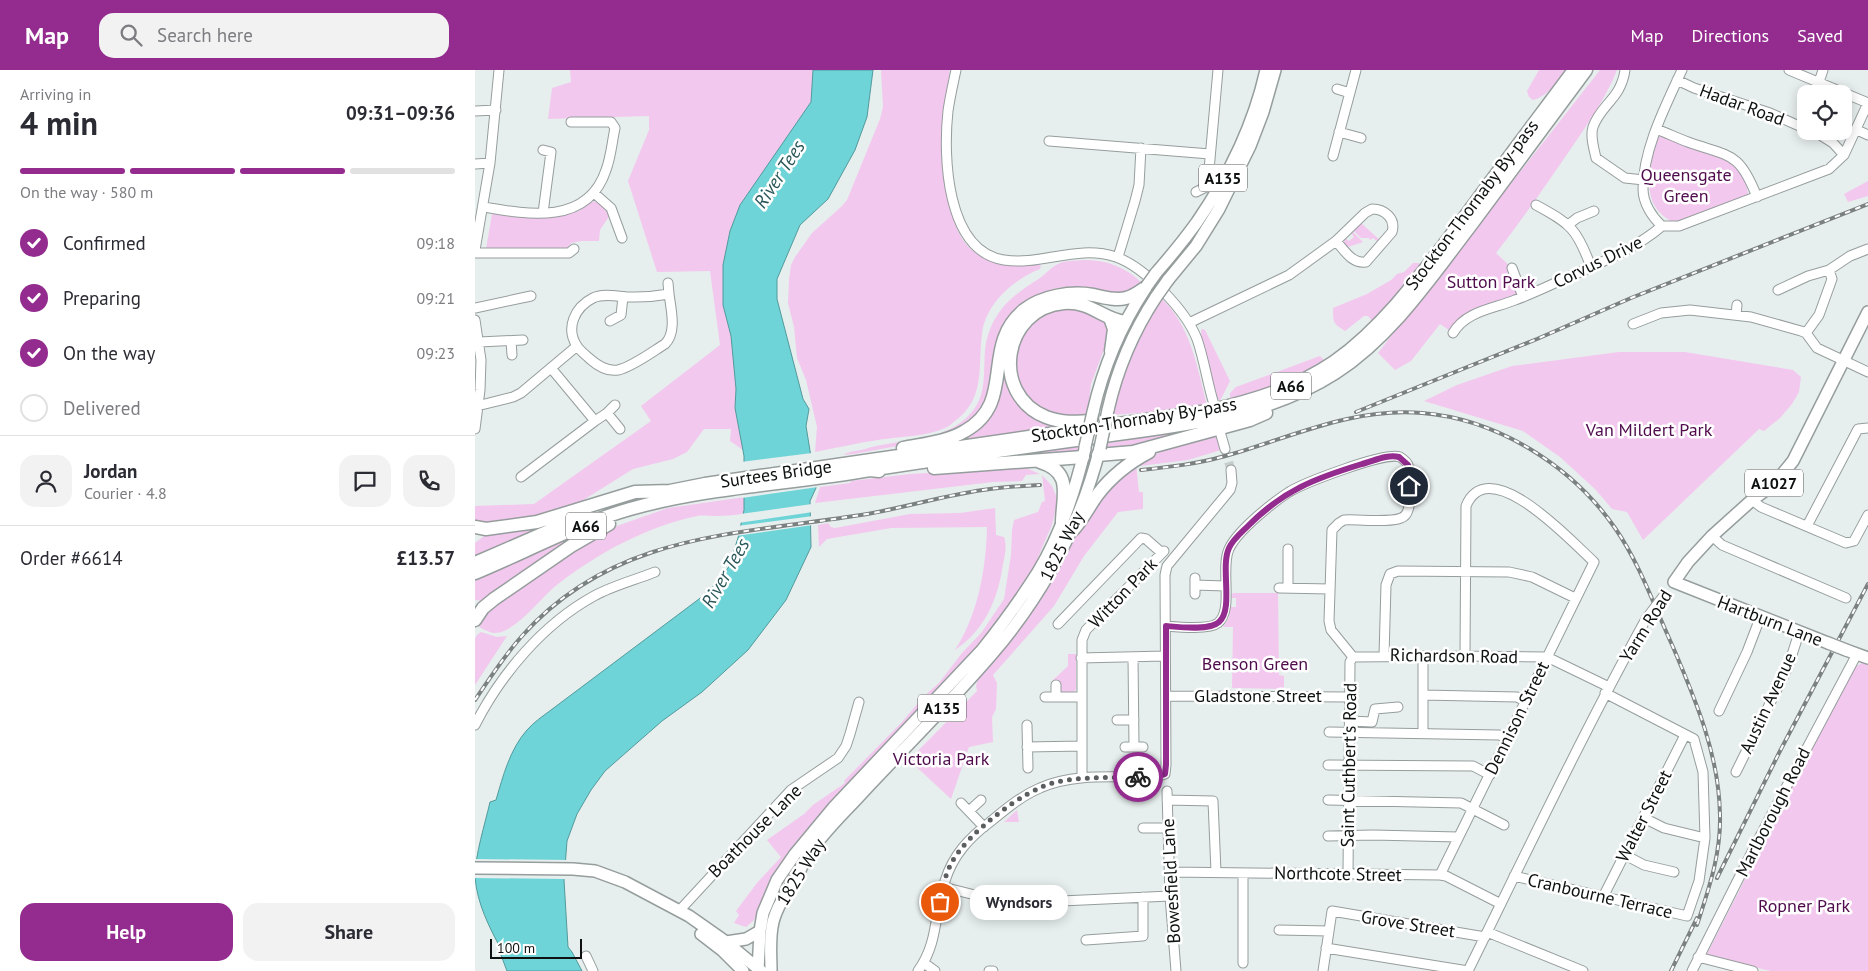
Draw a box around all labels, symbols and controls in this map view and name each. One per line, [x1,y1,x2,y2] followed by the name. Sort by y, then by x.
[99,13,449,58] search box
[25,20,69,51] text: Map
[117,21,145,49] icon: search
[157,23,253,47] text: Search here
[1631,24,1663,47] text: Map
[1691,24,1769,47] text: Directions
[1797,24,1843,47] text: Saved
[1697,79,1788,131] street label: Hadar Road
[20,84,91,104] text: Arriving in
[1797,85,1852,140] map controls
[1797,85,1852,140] button: locate
[346,101,455,125] text: 09:31–09:36
[20,102,98,144] text: 4 min
[1400,115,1543,295] street label: Stockton-Thornaby By-pass
[748,135,810,212] water label: River Tees
[1640,163,1732,207] park label: Queensgate Green
[1199,165,1247,192] road number: A135
[20,182,153,202] text: On the way · 580 m
[20,229,48,257] icon: check
[1549,230,1646,293] street label: Corvus Drive
[63,231,146,255] text: Confirmed
[417,233,455,253] text: 09:18
[1447,270,1536,293] park label: Sutton Park
[20,284,48,312] icon: check
[63,286,141,310] text: Preparing
[417,288,455,308] text: 09:21
[20,339,48,367] icon: check
[63,341,155,365] text: On the way
[417,343,455,363] text: 09:23
[1271,372,1311,400] road number: A66
[1029,392,1238,447] street label: Stockton-Thornaby By-pass
[63,396,141,420] text: Delivered
[1585,418,1713,441] park label: Van Mildert Park
[719,454,833,493] street label: Surtees Bridge
[20,455,72,507] button: person
[339,455,391,507] button: chat
[403,455,455,507] button: phone
[84,459,137,483] text: Jordan
[1388,465,1430,507] pin
[1745,469,1803,496] road number: A1027
[1395,472,1423,500] icon: home
[84,483,167,503] text: Courier · 4.8
[1034,507,1089,584] street label: 1825 Way
[566,512,606,540] road number: A66
[696,534,755,612] water label: River Tees
[20,546,123,570] text: Order #6614
[396,546,455,570] text: £13.57
[1083,552,1162,633] street label: Witton Park
[1614,585,1677,666] street label: Yarm Road
[1714,590,1826,651] street label: Hartburn Lane
[1390,643,1518,668] street label: Richardson Road
[1734,649,1801,757] street label: Austin Avenue
[1202,652,1308,675] park label: Benson Green
[1479,657,1554,778] street label: Dennison Street
[1336,682,1361,847] street label: Saint Cuthbert's Road
[1194,684,1322,707] street label: Gladstone Street
[918,694,966,721] road number: A135
[1730,743,1815,880] street label: Marlborough Road
[892,747,990,770] park label: Victoria Park
[1113,752,1163,802] courier
[1124,763,1152,791] icon: bike
[1611,766,1677,866] street label: Walter Street
[703,779,806,882] street label: Boathouse Lane
[1156,818,1185,944] street label: Bowesfield Lane
[771,833,831,910] street label: 1825 Way
[1274,861,1402,886] street label: Northcote Street
[1525,868,1675,923] street label: Cranbourne Terrace
[919,881,961,923] pin
[970,884,1067,920] callout: Wyndsors
[926,888,954,916] icon: bag
[986,892,1052,912] text: Wyndsors
[1758,894,1851,917] park label: Ropner Park
[20,903,233,961] button: Help
[243,903,455,961] button: Share
[1359,905,1457,942] street label: Grove Street
[490,936,583,959] scale bar
[497,939,535,957] text: 100 m

